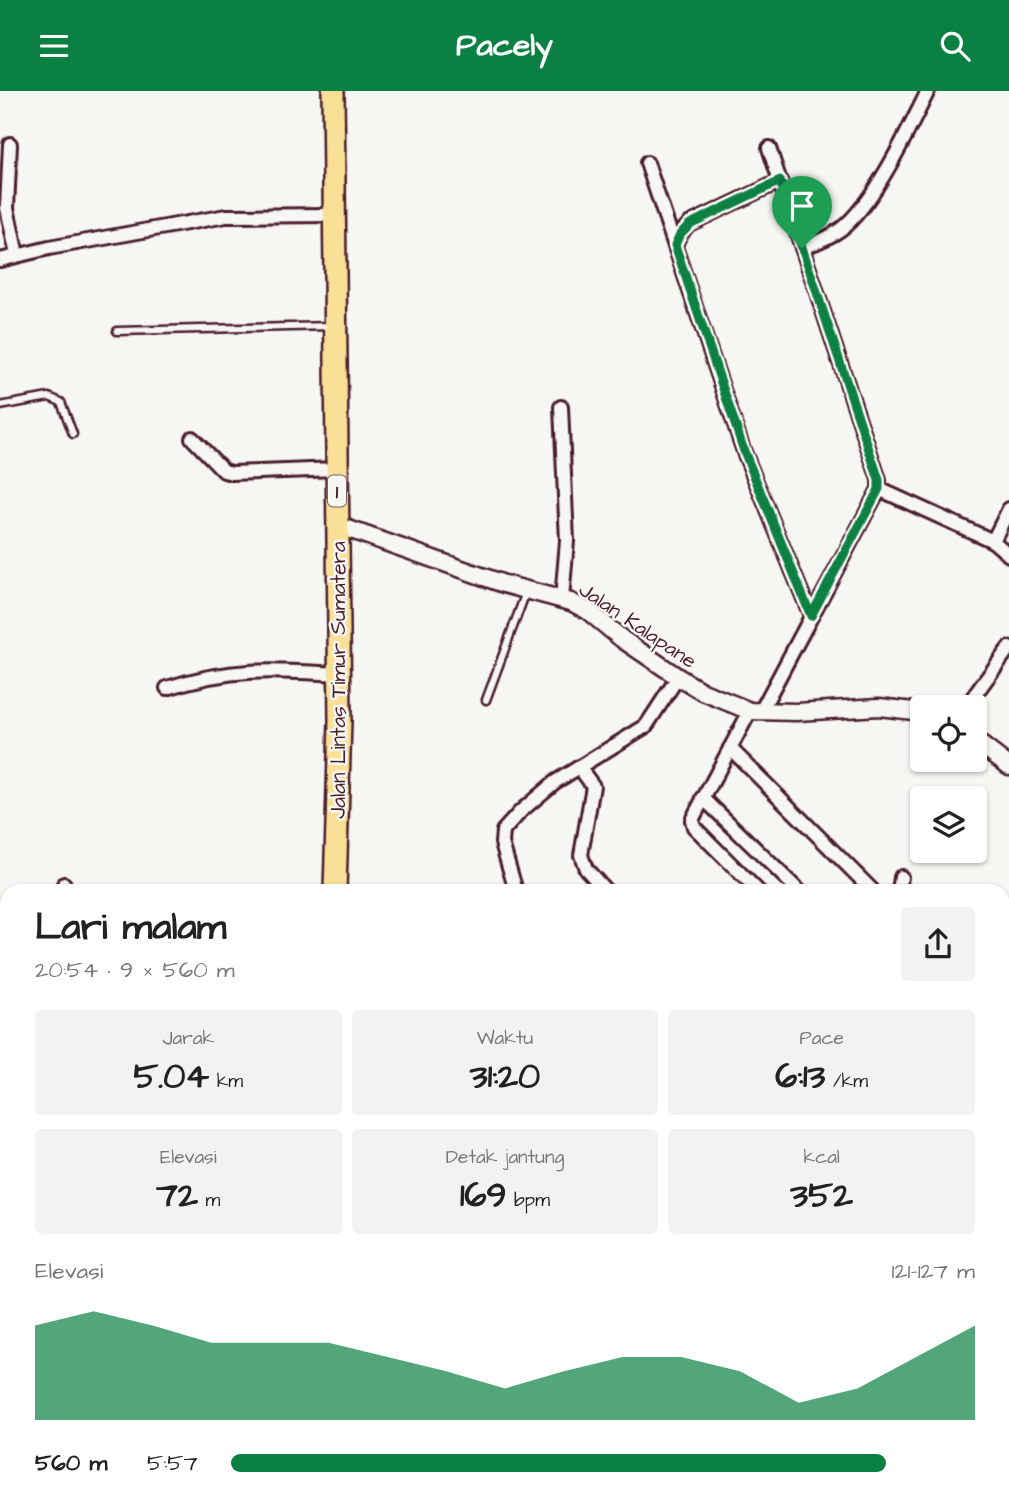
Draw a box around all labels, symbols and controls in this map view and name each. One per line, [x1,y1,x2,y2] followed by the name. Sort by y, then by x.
[456,23,553,68] text: Pacely
[35,27,73,65] icon: menu
[936,27,974,65] icon: search
[772,176,832,248] pin
[783,187,821,225] icon: arrive
[328,475,346,507] road number: 1
[324,541,353,819] street label: Jalan Lintas Timur Sumatera
[573,575,702,676] street label: Jalan Kalapane
[910,695,987,863] map controls
[910,695,987,772] button: locate
[910,786,987,863] button: layers
[35,902,226,954] text: Lari malam
[901,907,975,981] button: share
[35,954,235,986] text: 20:54 · 9 × 560 m
[163,1025,214,1052] text: Jarak
[477,1025,533,1052] text: Waktu
[800,1025,844,1052] text: Pace
[133,1052,209,1101] text: 5.04
[470,1052,540,1101] text: 31:20
[775,1052,825,1101] text: 6:13
[209,1068,243,1095] text: km
[825,1068,868,1095] text: /km
[160,1144,217,1171] text: Elevasi
[446,1144,564,1171] text: Detak jantung
[803,1144,840,1171] text: kcal
[156,1171,198,1220] text: 72
[460,1171,506,1220] text: 169
[790,1171,853,1220] text: 352
[198,1187,220,1214] text: m
[506,1187,550,1214] text: bpm
[35,1255,103,1287] text: Elevasi
[891,1255,975,1287] text: 121–127 m
[35,1447,107,1479] text: 560 m
[147,1447,198,1479] text: 5:57

